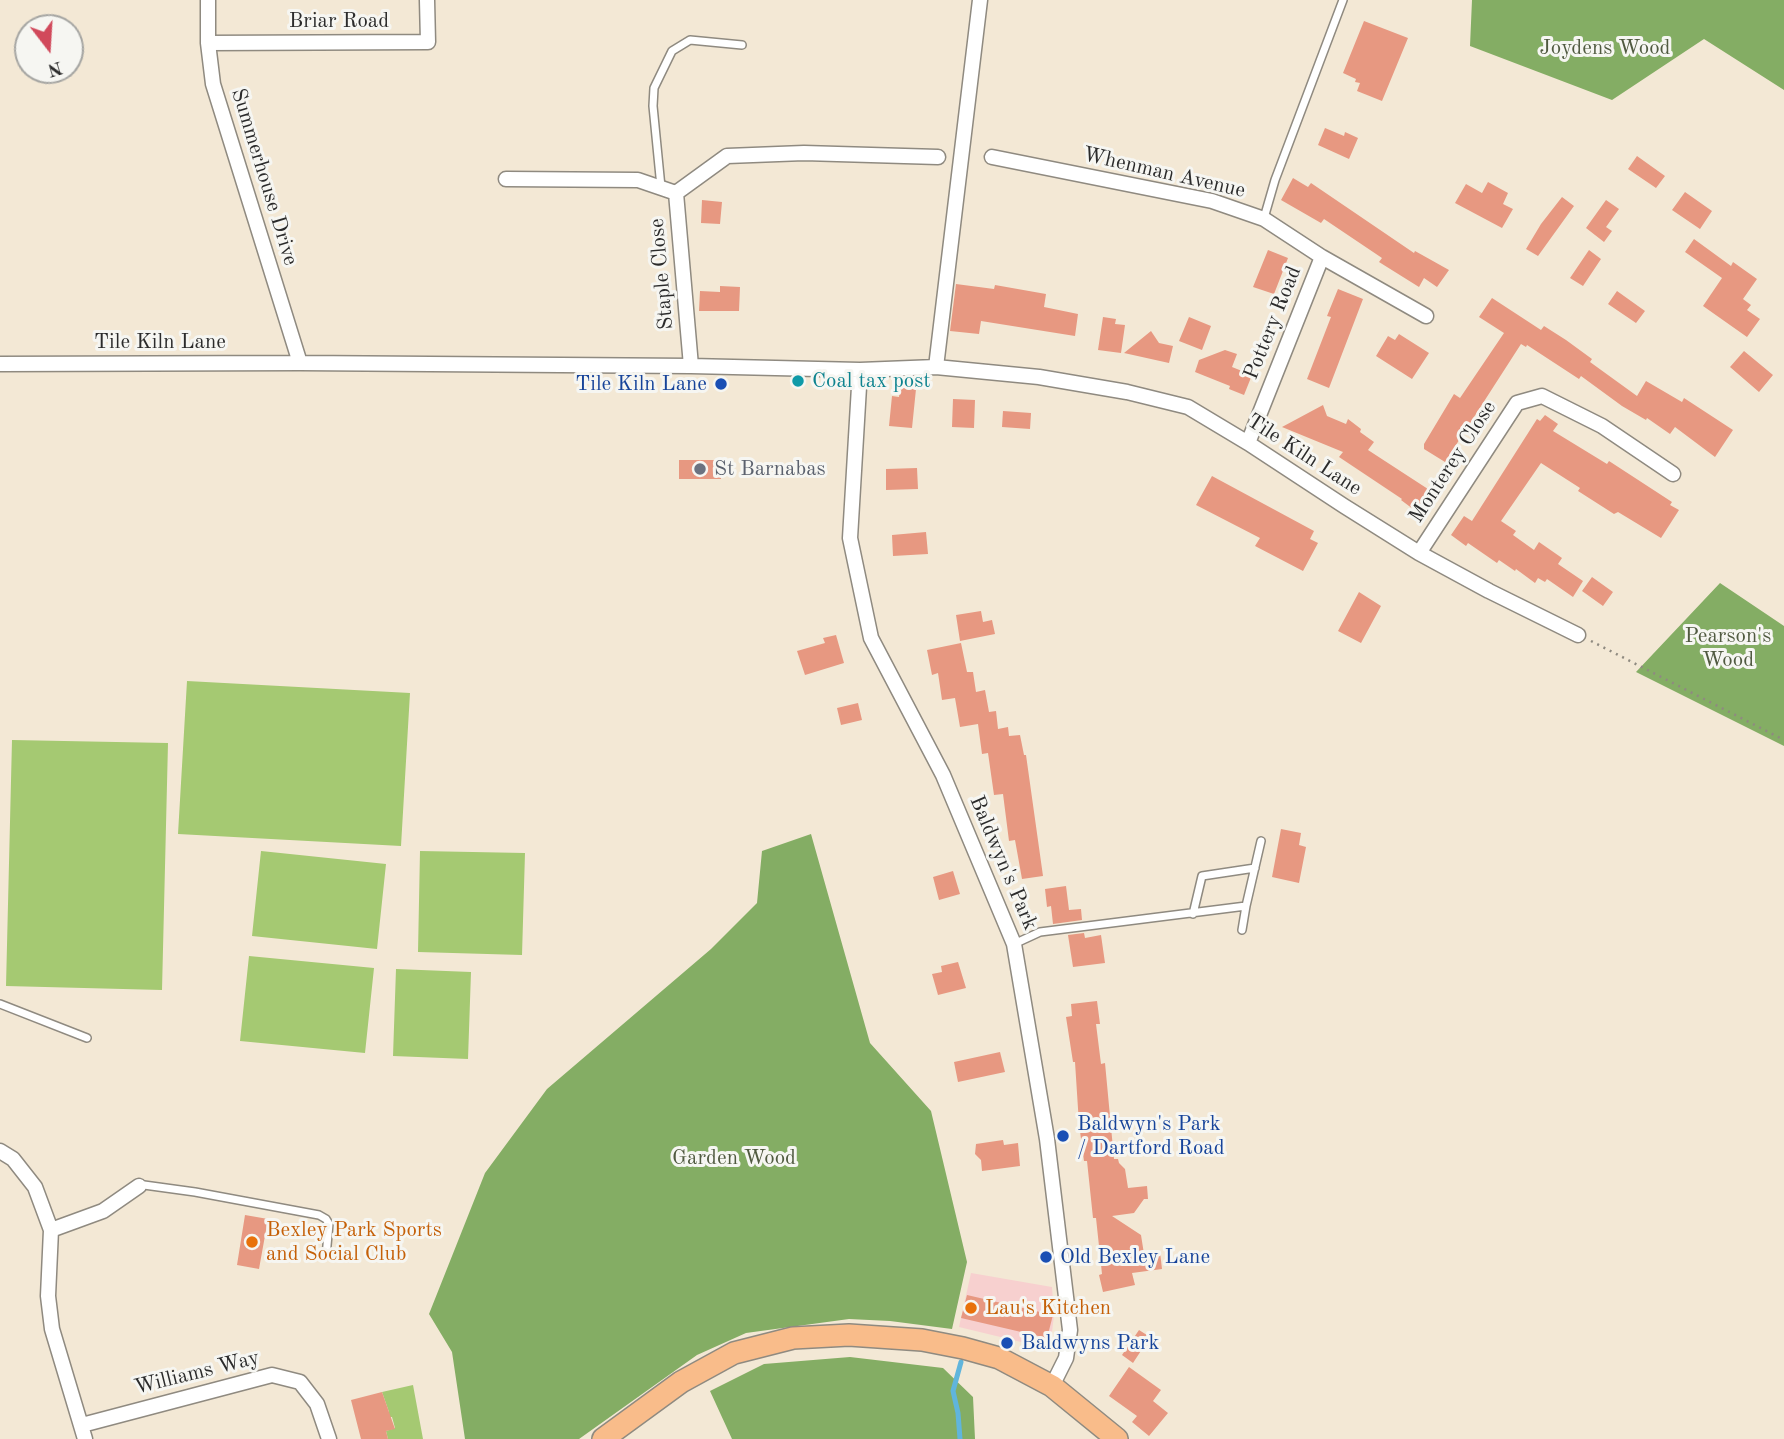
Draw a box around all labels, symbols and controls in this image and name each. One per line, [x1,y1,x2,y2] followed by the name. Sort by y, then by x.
[289,8,389,34] street label: Briar Road
[14,14,84,84] north arrow
[1539,35,1671,61] park label: Joydens Wood
[45,56,64,79] text: N
[225,85,303,269] street label: Summerhouse Drive
[1080,142,1248,204] street label: Whenman Avenue
[645,217,679,331] street label: Staple Close
[1239,262,1307,384] street label: Pottery Road
[94,329,226,355] street label: Tile Kiln Lane
[812,368,931,394] place label: Coal tax post
[575,371,707,397] place label: Tile Kiln Lane
[790,373,806,389] marker: Coal tax post
[713,376,729,392] marker: Tile Kiln Lane
[1404,396,1502,528] street label: Monterey Close
[1242,409,1366,501] street label: Tile Kiln Lane
[714,456,826,482] place label: St Barnabas
[692,461,708,477] marker: St Barnabas
[1685,623,1771,673] park label: Pearson's Wood
[963,792,1043,934] street label: Baldwyn's Park
[1077,1111,1225,1161] place label: Baldwyn's Park / Dartford Road
[1055,1128,1071,1144] marker: Baldwyn's Park / Dartford Road
[672,1145,796,1171] park label: Garden Wood
[266,1217,442,1267] place label: Bexley Park Sports and Social Club
[244,1234,260,1250] marker: Bexley Park Sports and Social Club
[1060,1244,1210,1270] place label: Old Bexley Lane
[1038,1249,1054,1265] marker: Old Bexley Lane
[985,1295,1111,1321] place label: Lau's Kitchen
[963,1300,979,1316] marker: Lau's Kitchen
[1021,1330,1160,1356] place label: Baldwyns Park
[999,1335,1015,1351] marker: Baldwyns Park
[132,1345,262,1401] street label: Williams Way

